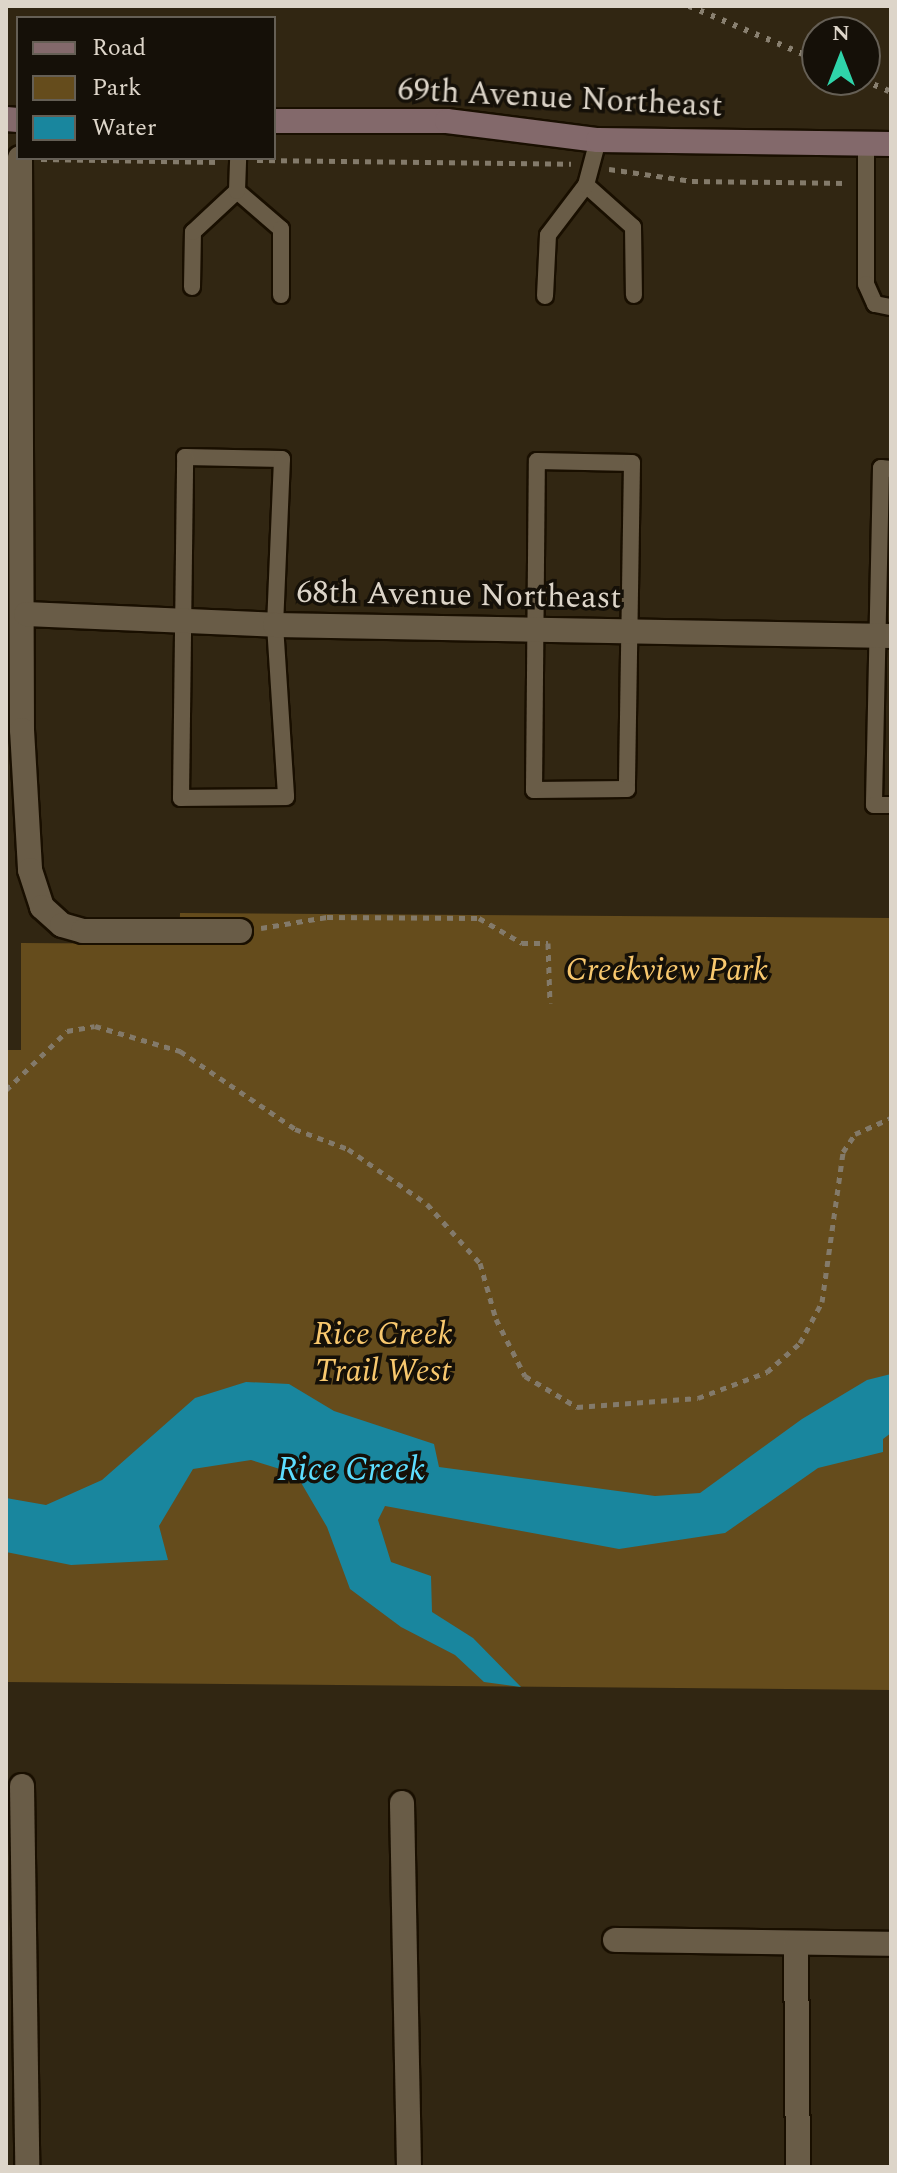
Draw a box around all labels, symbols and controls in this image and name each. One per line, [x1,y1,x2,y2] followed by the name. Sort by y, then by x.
[16,16,276,160] legend
[801,16,881,96] north arrow
[832,17,850,50] text: N
[92,30,146,66] text: Road
[92,70,142,106] text: Park
[397,71,723,127] street label: 69th Avenue Northeast
[92,110,156,146] text: Water
[296,574,622,618] street label: 68th Avenue Northeast
[566,952,768,990] park label: Creekview Park
[313,1317,453,1392] park label: Rice Creek Trail West
[277,1451,425,1491] water label: Rice Creek

